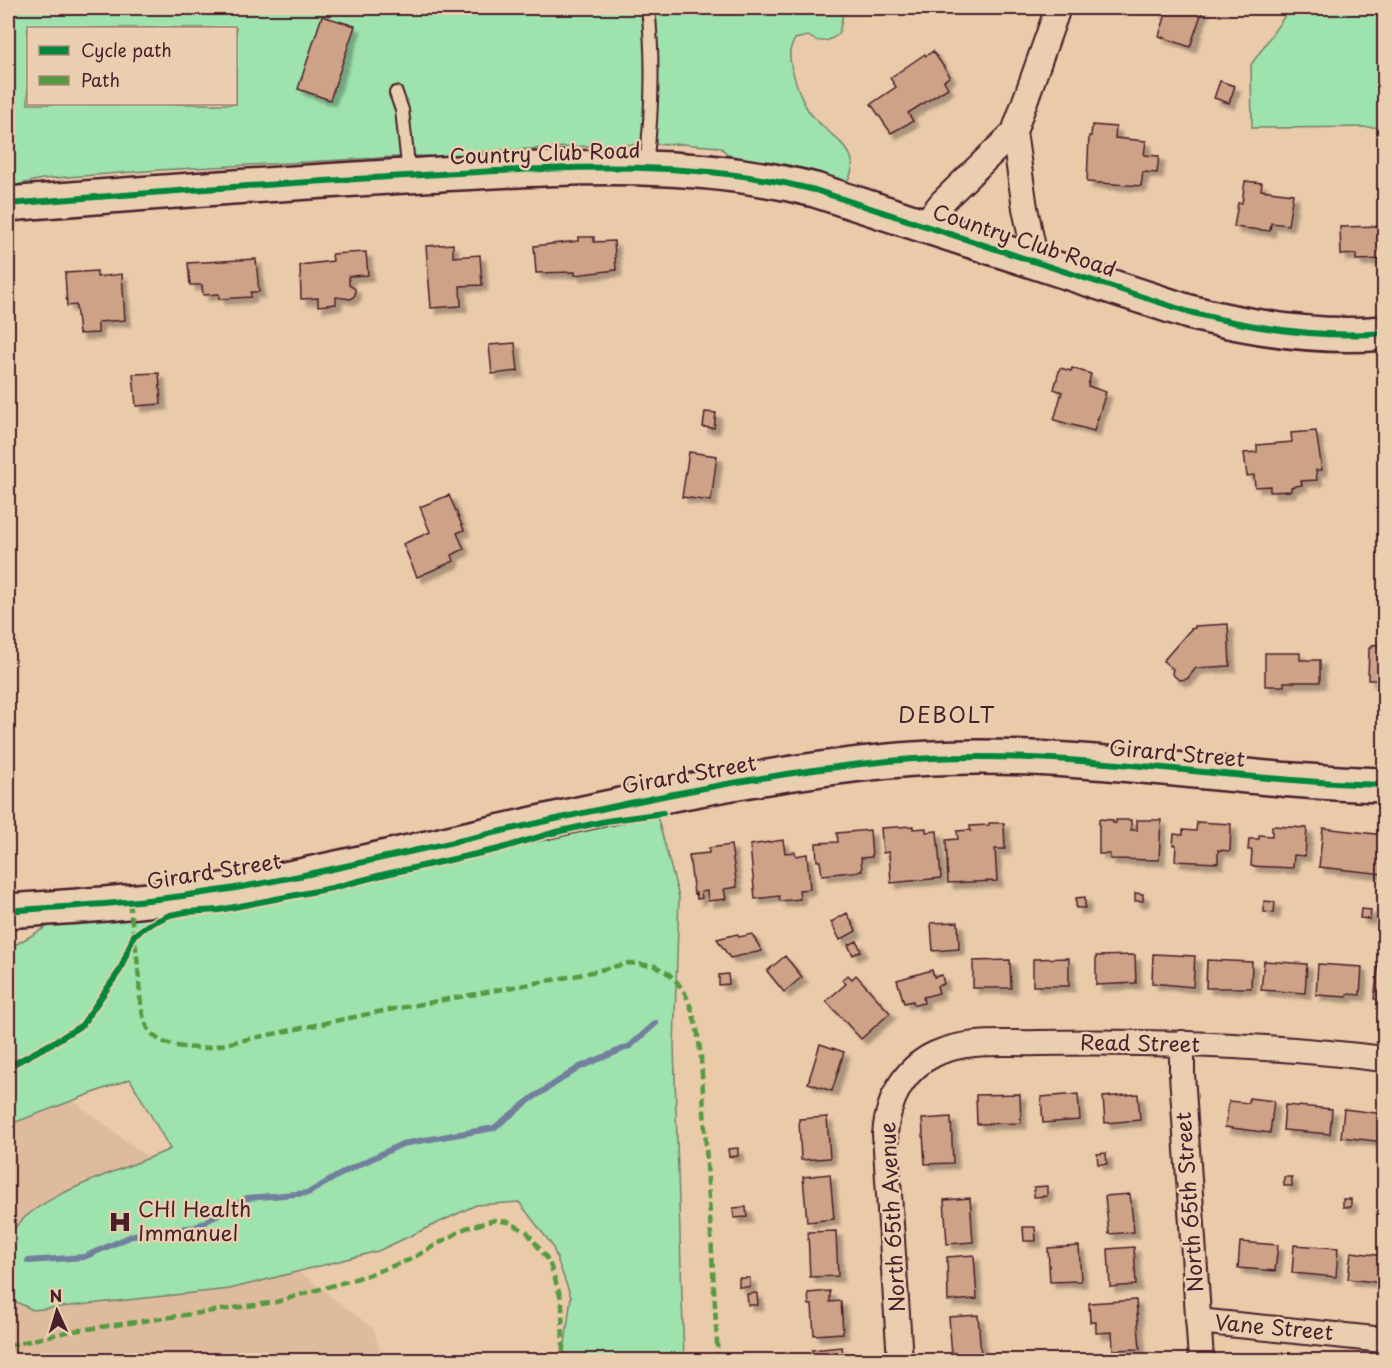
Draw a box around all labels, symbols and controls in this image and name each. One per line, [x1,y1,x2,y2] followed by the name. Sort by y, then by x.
[27,27,237,105] legend
[81,36,172,63] text: Cycle path
[81,66,120,93] text: Path
[449,133,641,171] street label: Country Club Road
[929,194,1120,284] street label: Country Club Road
[898,697,996,730] district label: DEBOLT
[1108,730,1246,774] street label: Girard Street
[619,745,758,801] street label: Girard Street
[144,844,283,896] street label: Girard Street
[1080,1025,1200,1059] street label: Read Street
[1166,1111,1210,1293] street label: North 65th Street
[870,1121,912,1313] street label: North 65th Avenue
[138,1192,251,1248] place label: CHI Health Immanuel
[107,1209,133,1235] hospital icon: CHI Health Immanuel
[27,1281,87,1341] north arrow
[49,1283,63,1307] text: N
[1214,1305,1335,1347] street label: Vane Street

